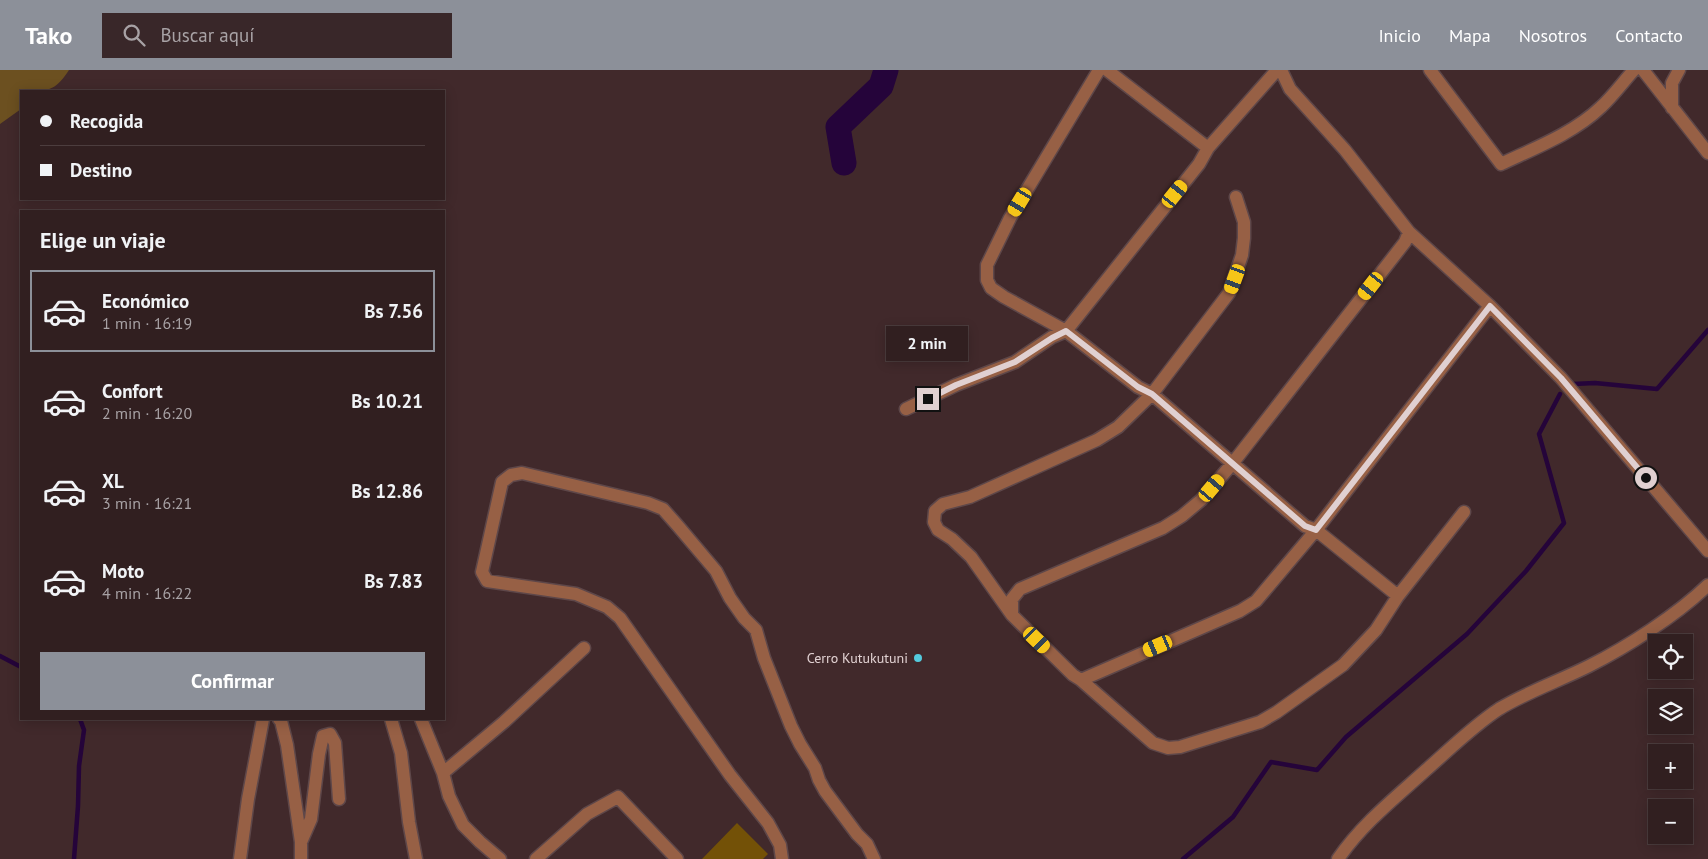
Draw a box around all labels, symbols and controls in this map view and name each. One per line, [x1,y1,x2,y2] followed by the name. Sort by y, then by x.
[102,13,452,58] search box
[25,20,72,51] text: Tako
[120,21,148,49] icon: search
[160,23,254,47] text: Buscar aquí
[1378,24,1421,47] text: Inicio
[1449,24,1491,47] text: Mapa
[1519,24,1587,47] text: Nosotros
[1615,24,1683,47] text: Contacto
[70,109,143,133] text: Recogida
[70,158,132,182] text: Destino
[1159,178,1190,210] car
[1005,185,1034,219] car
[40,226,166,254] text: Elige un viaje
[1222,262,1247,296] car
[1355,270,1386,302] car
[42,289,87,334] icon: car
[102,289,189,313] text: Económico
[364,299,423,323] text: Bs 7.56
[102,313,192,333] text: 1 min · 16:19
[887,326,969,362] callout: 2 min
[907,333,947,353] text: 2 min
[42,379,87,424] icon: car
[102,379,163,403] text: Confort
[917,388,939,410] route end
[351,389,423,413] text: Bs 10.21
[102,403,192,423] text: 2 min · 16:20
[1635,467,1657,489] route start
[42,469,87,514] icon: car
[102,469,124,493] text: XL
[1196,472,1227,504] car
[351,479,423,503] text: Bs 12.86
[102,493,192,513] text: 3 min · 16:21
[42,559,87,604] icon: car
[102,559,144,583] text: Moto
[364,569,423,593] text: Bs 7.83
[102,583,192,603] text: 4 min · 16:22
[1020,624,1053,656] car
[1141,633,1174,659] car
[1648,634,1693,844] map controls
[1648,634,1693,679] button: locate
[807,649,908,667] place label: Cerro Kutukutuni
[40,652,425,710] button: Confirmar
[912,652,924,664] marker: Cerro Kutukutuni
[1648,689,1693,734] button: layers
[1648,744,1693,789] button: +
[1648,799,1693,844] button: −

